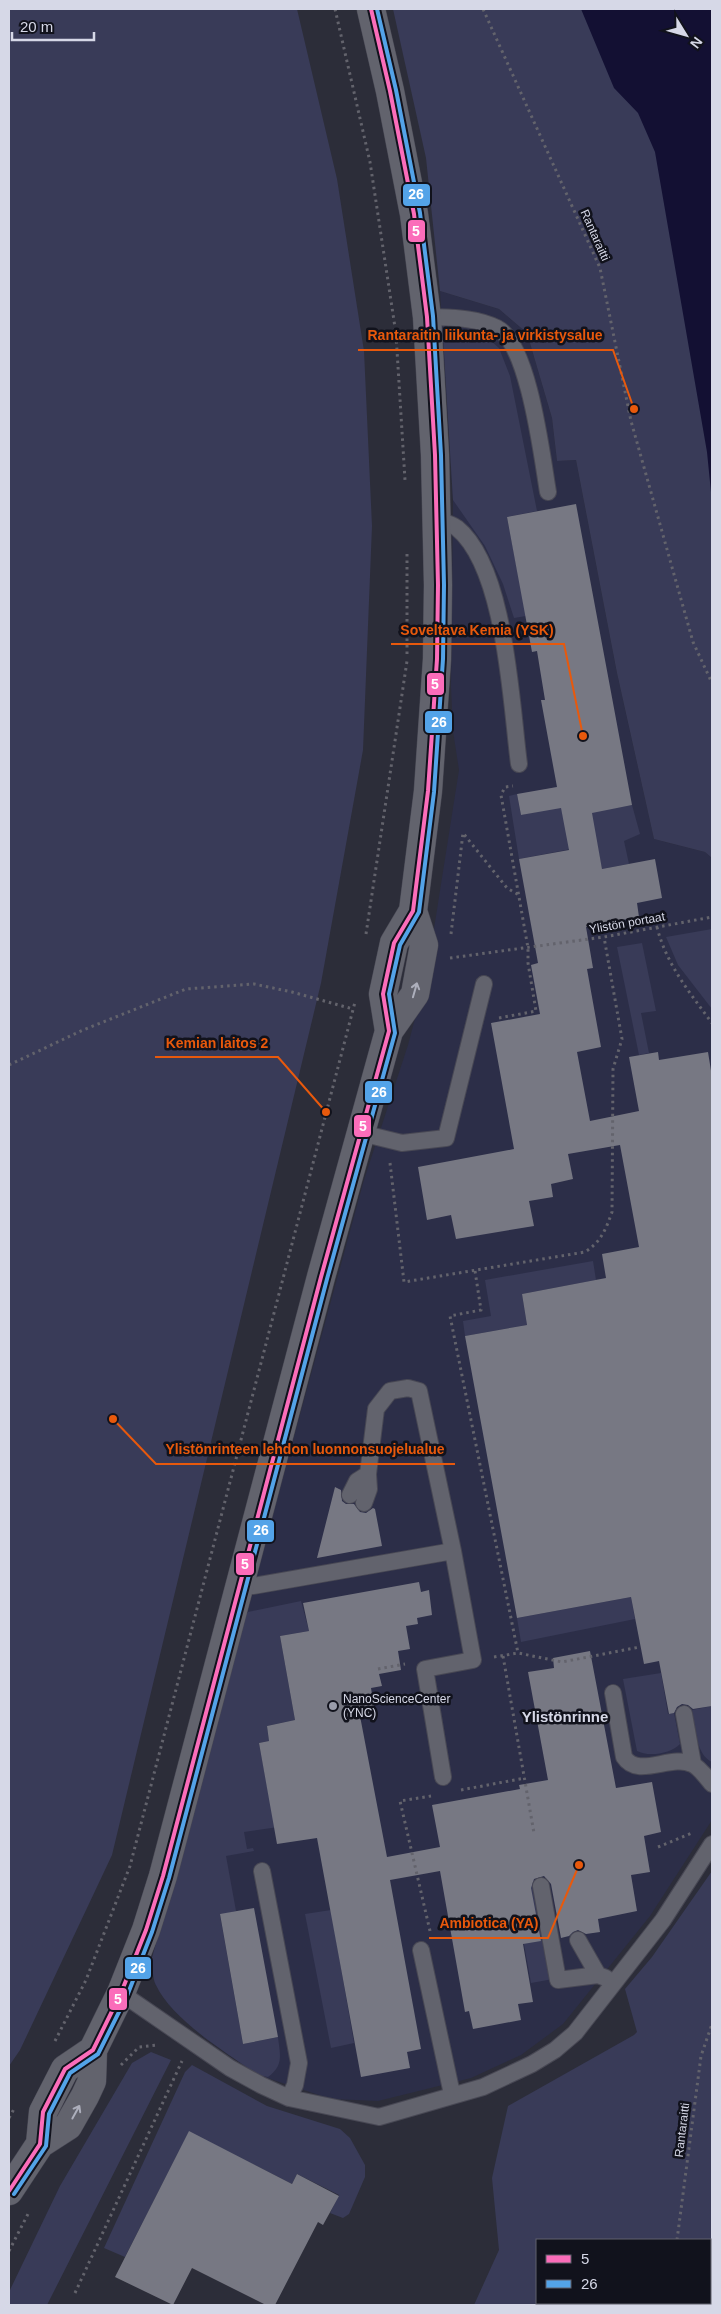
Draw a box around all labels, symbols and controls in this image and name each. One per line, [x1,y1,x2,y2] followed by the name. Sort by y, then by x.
[12,10,95,42] scale bar
[661,10,711,60] north arrow
[20,18,53,35] text: 20 m
[687,34,706,52] text: N
[402,183,431,207] line badge: 26
[408,186,424,202] text: 26
[577,207,613,263] street label: Rantaraitti
[407,219,426,243] line badge: 5
[412,223,420,239] text: 5
[358,321,613,350] callout: Rantaraitin liikunta- ja virkistysalue
[368,327,603,343] text: Rantaraitin liikunta- ja virkistysalue
[391,615,564,644] callout: Soveltava Kemia (YSK)
[400,622,554,638] text: Soveltava Kemia (YSK)
[426,672,445,696] line badge: 5
[431,676,439,692] text: 5
[424,710,453,734] line badge: 26
[431,714,447,730] text: 26
[588,909,667,937] street label: Ylistön portaat
[411,983,421,999] one-way arrow
[155,1028,278,1057] callout: Kemian laitos 2
[166,1035,269,1051] text: Kemian laitos 2
[364,1080,393,1104] line badge: 26
[371,1084,387,1100] text: 26
[353,1114,372,1138] line badge: 5
[359,1118,367,1134] text: 5
[156,1435,455,1464] callout: Ylistönrinteen lehdon luonnonsuojelualue
[165,1441,445,1457] text: Ylistönrinteen lehdon luonnonsuojelualue
[246,1519,275,1543] line badge: 26
[253,1522,269,1538] text: 26
[235,1552,255,1576] line badge: 5
[241,1556,249,1572] text: 5
[343,1692,450,1720] place label: NanoScienceCenter (YNC)
[327,1700,339,1712] marker: NanoScienceCenter (YNC)
[522,1708,608,1725] district label: Ylistönrinne
[429,1909,548,1938] callout: Ambiotica (YA)
[439,1915,539,1931] text: Ambiotica (YA)
[124,1956,152,1980] line badge: 26
[130,1960,146,1976] text: 26
[108,1987,128,2011] line badge: 5
[114,1991,122,2007] text: 5
[672,2102,692,2158] street label: Rantaraitti
[71,2105,81,2120] one-way arrow
[536,2239,711,2304] legend
[581,2250,589,2267] text: 5
[581,2275,598,2292] text: 26

